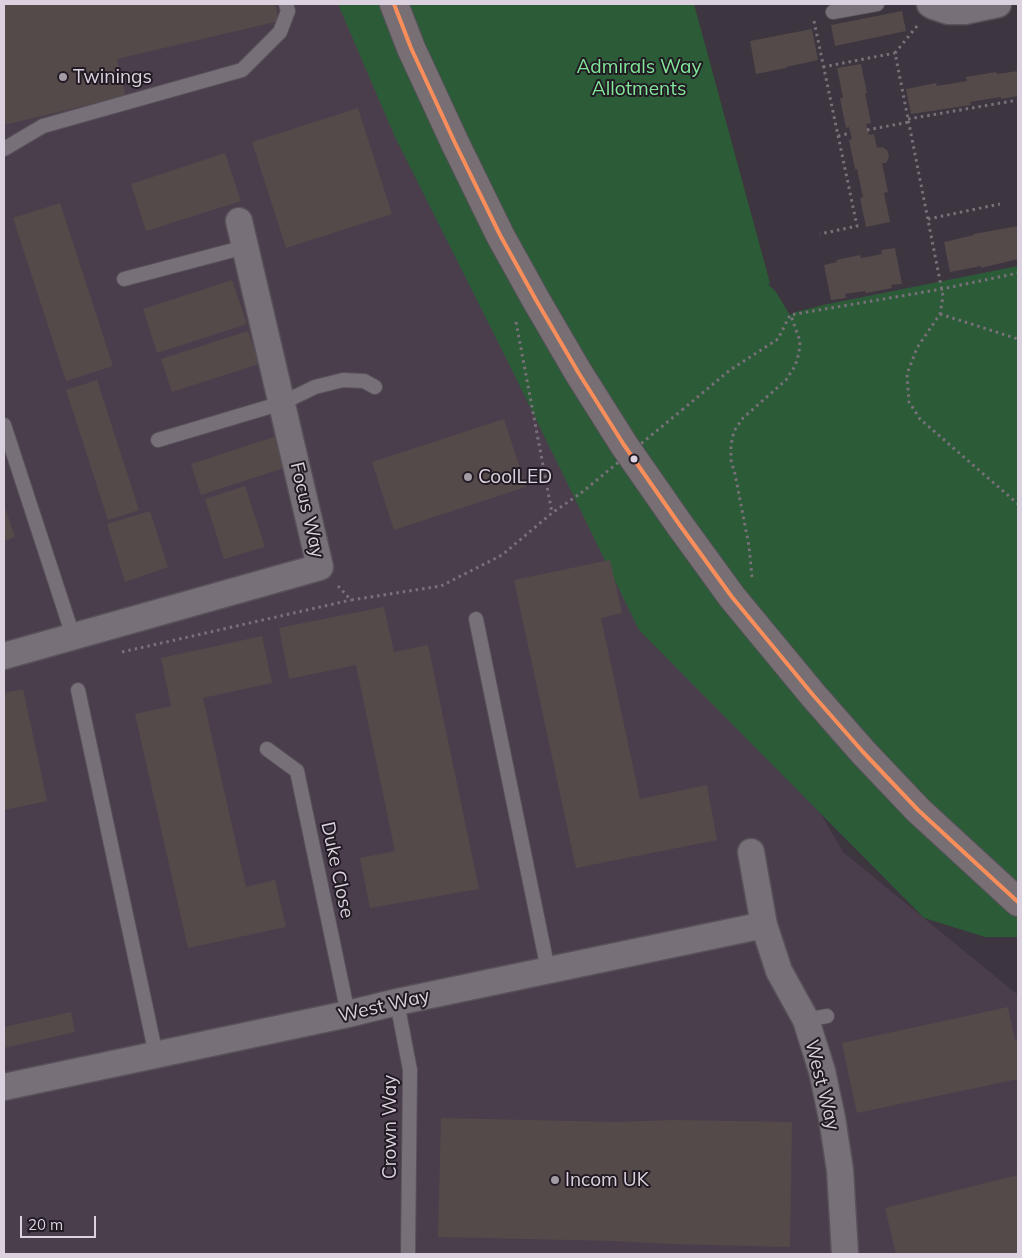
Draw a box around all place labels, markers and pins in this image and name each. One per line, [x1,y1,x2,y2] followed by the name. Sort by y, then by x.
[73,66,152,88] place label: Twinings
[57,71,69,83] marker: Twinings
[629,454,639,464] unlabelled marker
[478,466,552,488] place label: CoolLED
[462,471,474,483] marker: CoolLED
[565,1169,649,1191] place label: Incom UK
[549,1174,561,1186] marker: Incom UK

